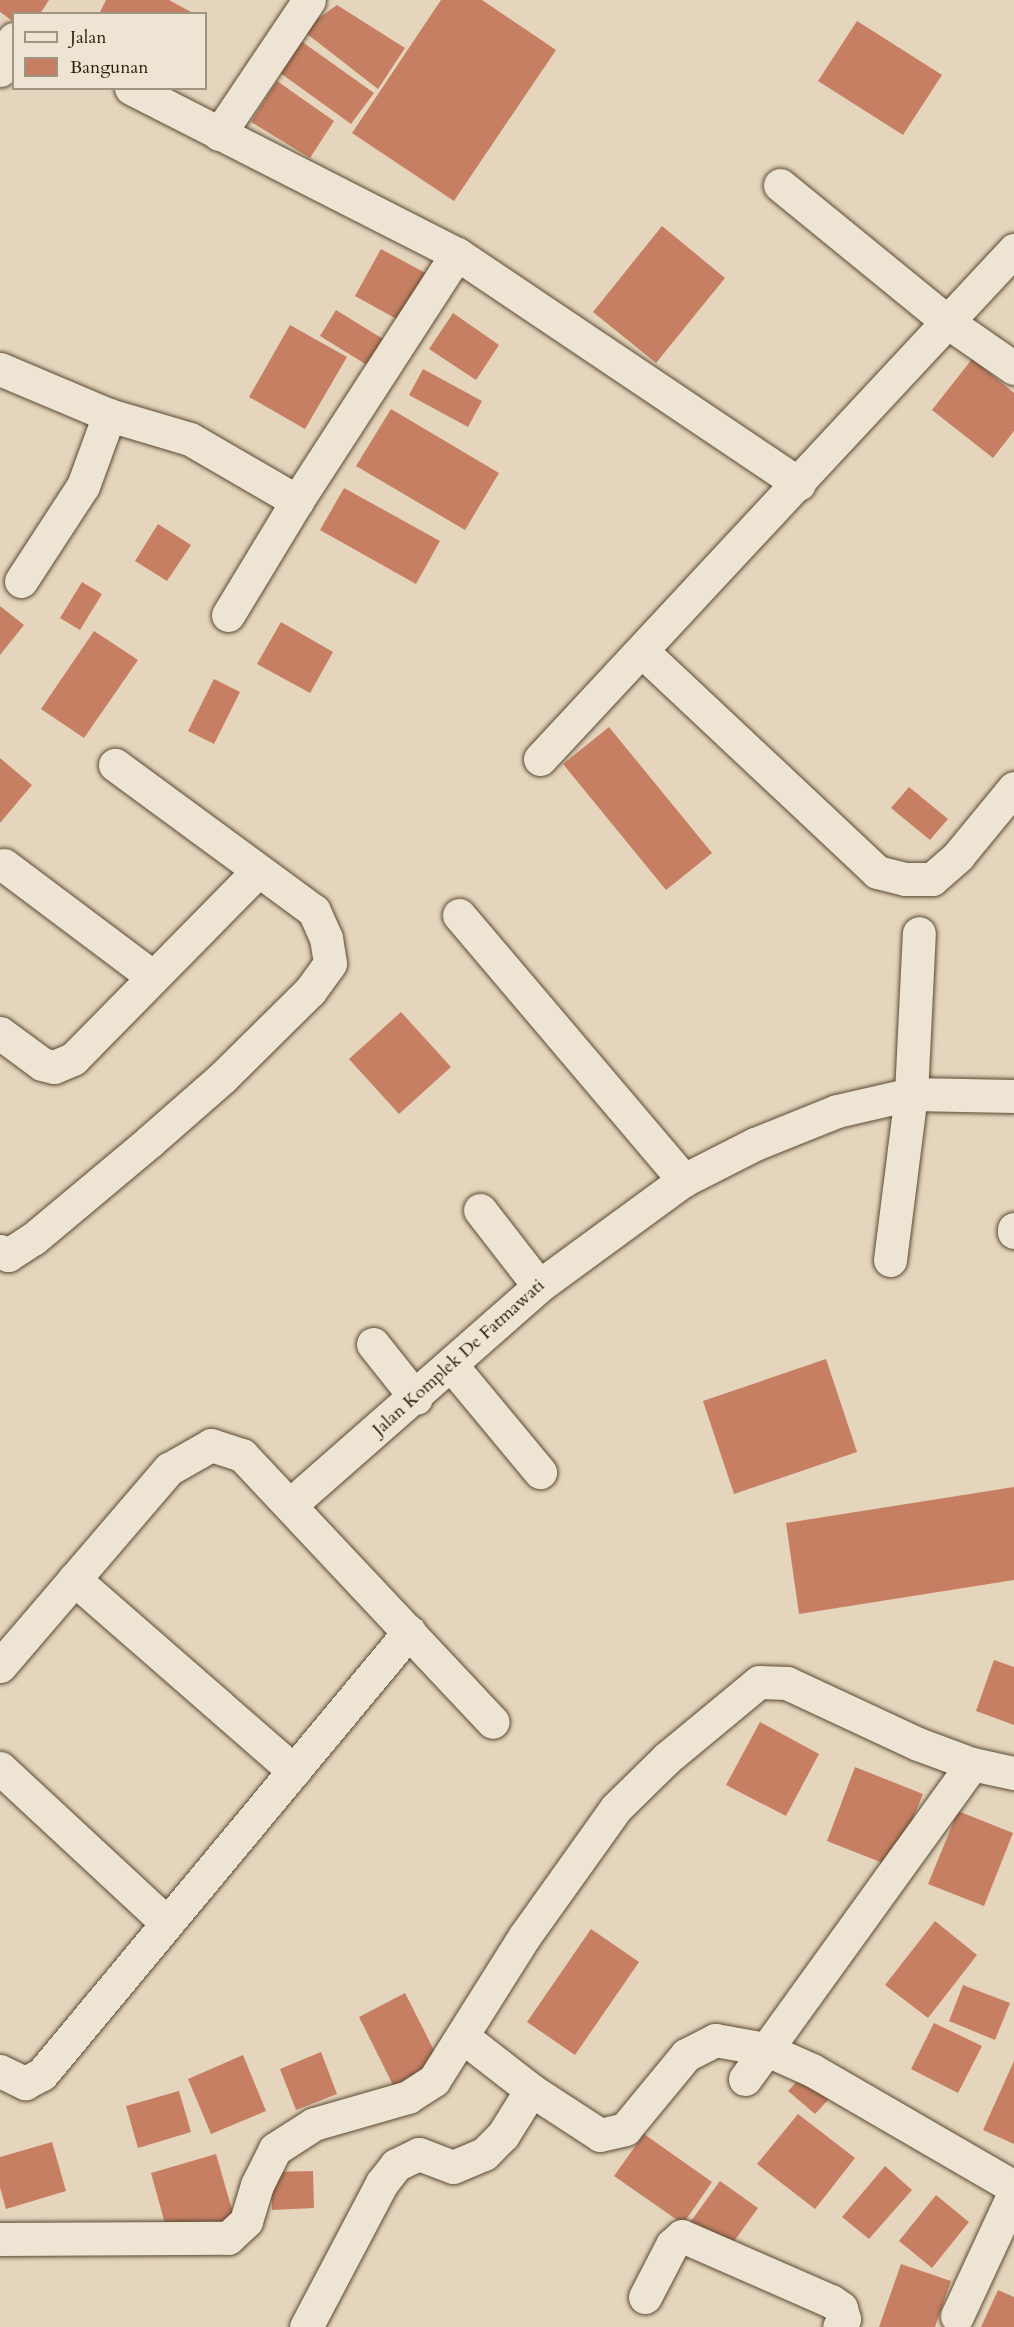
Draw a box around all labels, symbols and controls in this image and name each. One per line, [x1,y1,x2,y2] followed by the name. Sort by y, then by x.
[12,12,207,90] legend
[70,25,106,50] text: Jalan
[70,55,148,80] text: Bangunan
[369,1275,549,1441] street label: Jalan Komplek De Fatmawati

